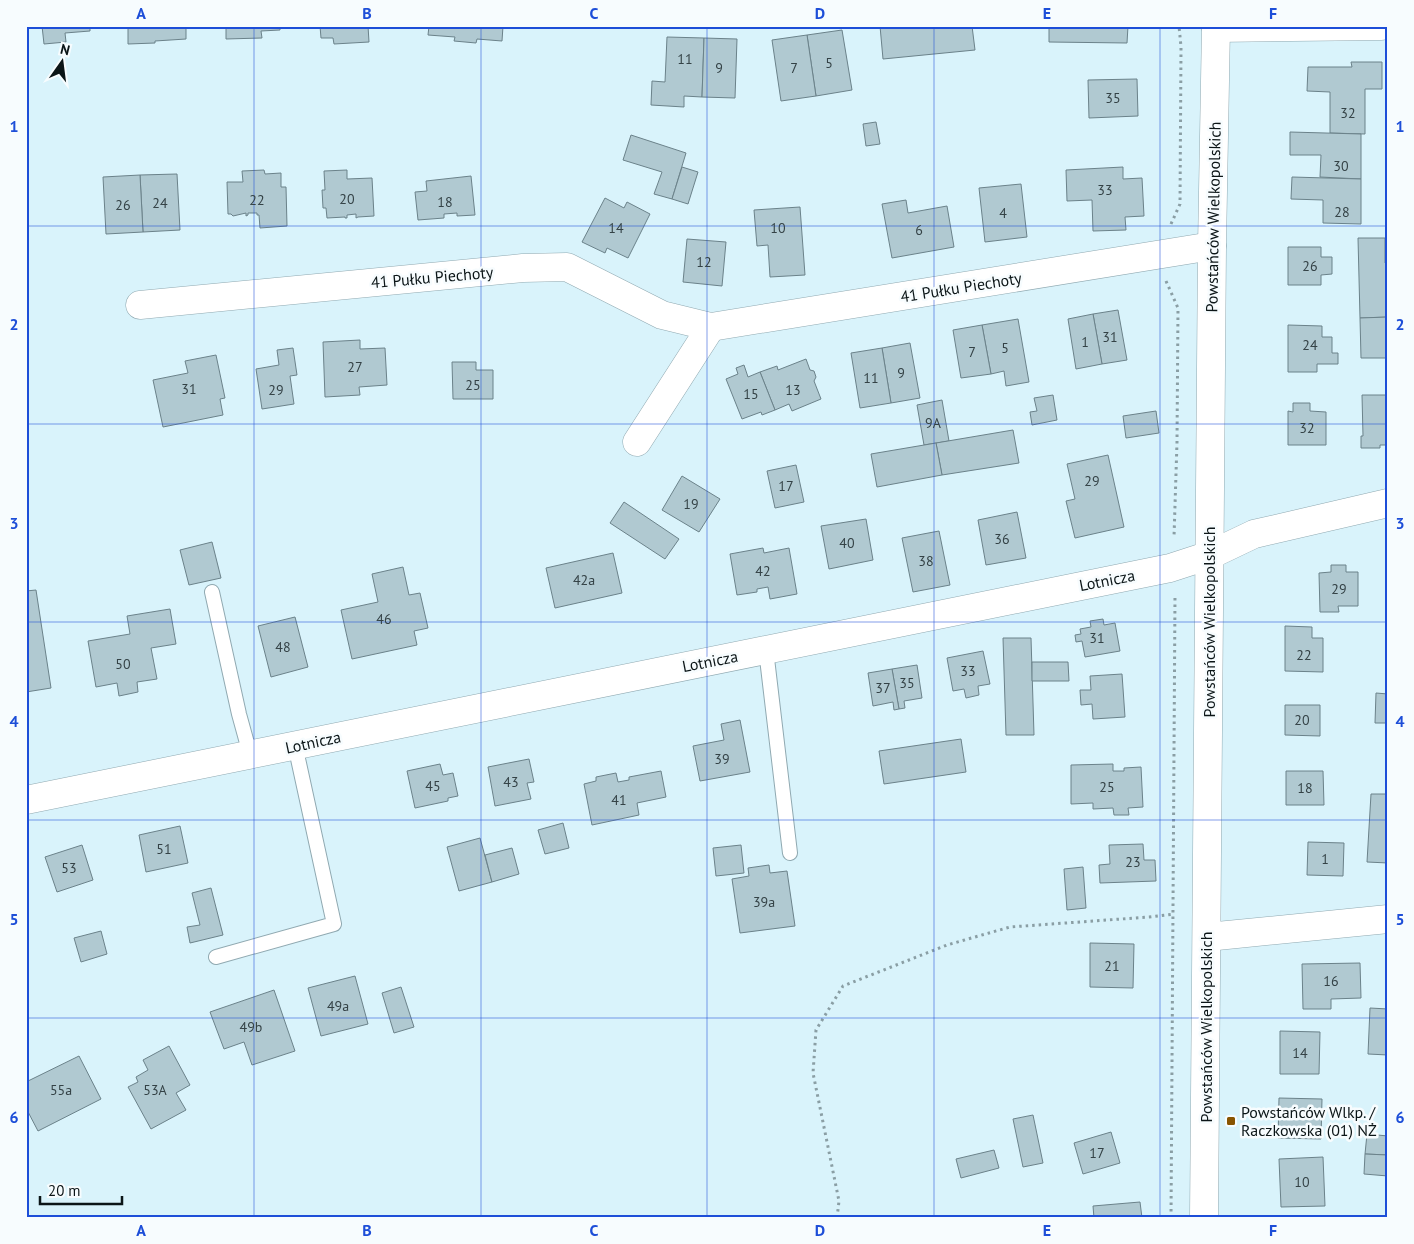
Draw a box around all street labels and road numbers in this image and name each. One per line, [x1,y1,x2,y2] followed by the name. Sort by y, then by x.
[1201,121,1225,313] street label: Powstańców Wielkopolskich
[370,262,494,292] street label: 41 Pułku Piechoty
[899,267,1024,306] street label: 41 Pułku Piechoty
[1199,527,1219,717] street label: Powstańców Wielkopolskich
[1077,565,1137,595] street label: Lotnicza
[680,646,740,676] street label: Lotnicza
[283,726,343,758] street label: Lotnicza
[1196,932,1216,1122] street label: Powstańców Wielkopolskich

